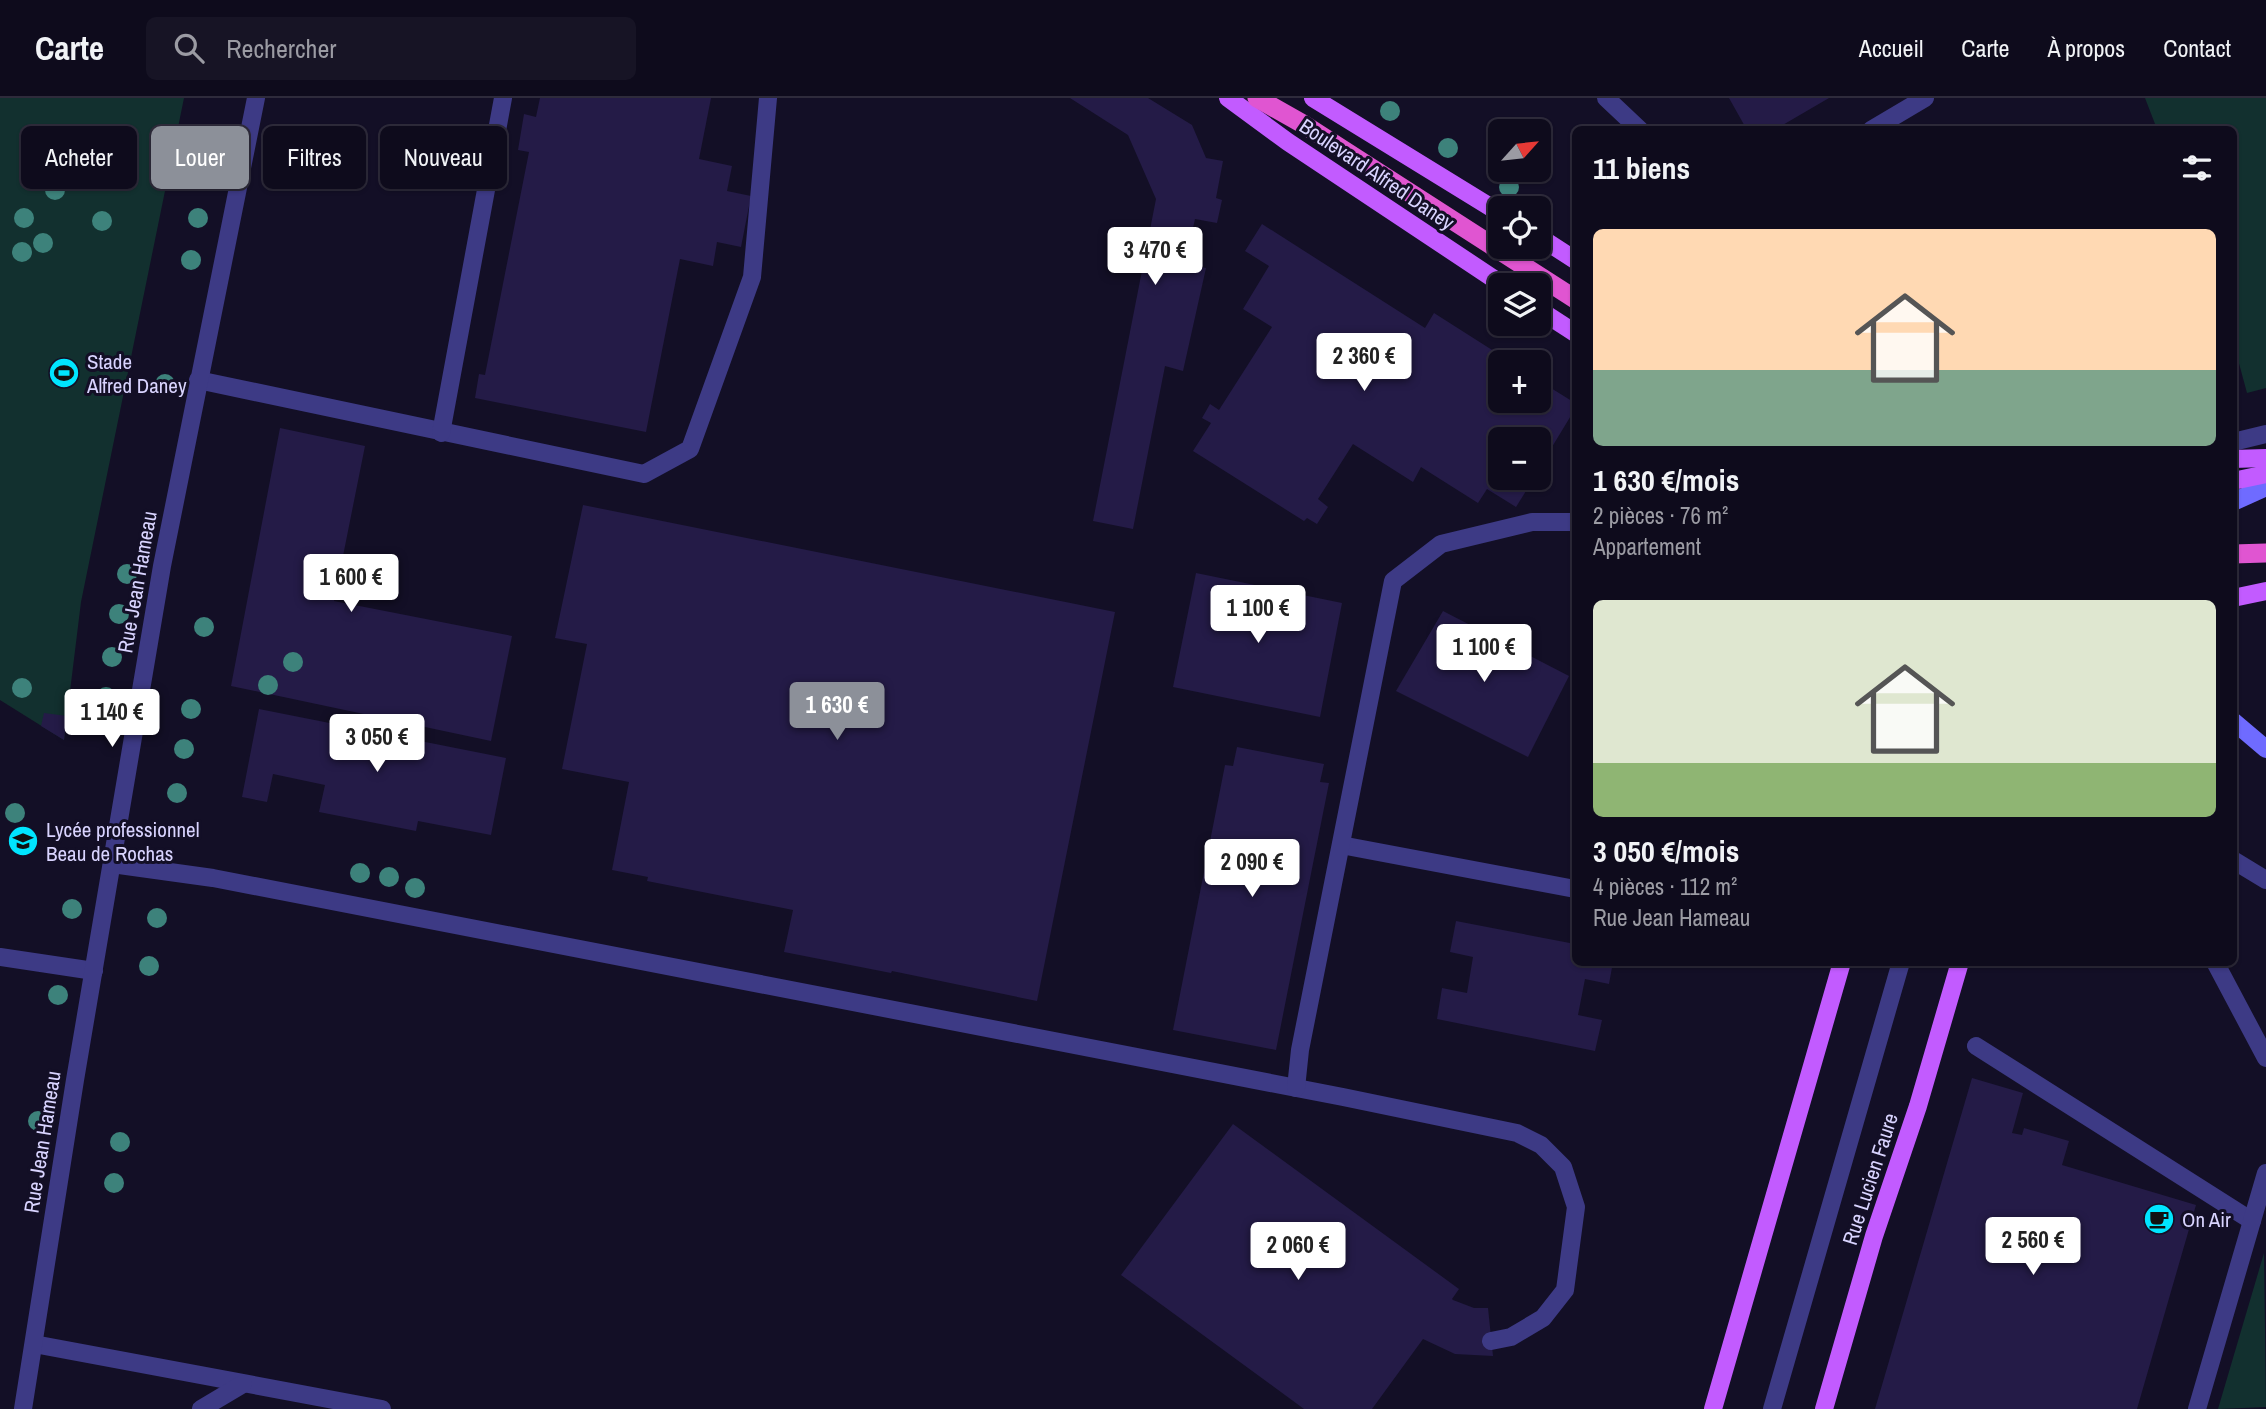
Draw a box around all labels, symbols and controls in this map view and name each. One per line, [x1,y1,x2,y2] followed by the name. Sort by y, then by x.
[146,17,636,80] search box
[35,26,104,70] text: Carte
[170,29,208,67] icon: search
[226,31,336,66] text: Rechercher
[1859,32,1923,64] text: Accueil
[1961,32,2009,64] text: Carte
[2047,32,2125,64] text: À propos
[2163,32,2231,64] text: Contact
[1294,111,1460,237] street label: Boulevard Alfred Daney
[1488,119,1550,182] north arrow
[1488,119,1551,490] map controls
[21,126,137,189] chip: Acheter
[151,126,249,189] chip: Louer
[263,126,366,189] chip: Filtres
[380,126,507,189] chip: Nouveau
[1593,148,1690,188] text: 11 biens
[2178,149,2216,187] icon: filters
[1488,196,1551,259] button: locate
[1090,228,1220,287] pin: 3 470 €
[1124,234,1186,265] text: 3 470 €
[1488,273,1551,336] button: layers
[1842,275,1968,401] icon: home
[1299,334,1429,393] pin: 2 360 €
[1333,340,1395,371] text: 2 360 €
[86,347,187,400] place label: Stade Alfred Daney
[1488,350,1551,413] button: +
[47,356,81,390] sports icon: Stade Alfred Daney
[1488,427,1551,490] button: −
[1593,460,1739,500] text: 1 630 €/mois
[1593,500,1728,531] text: 2 pièces · 76 m²
[110,509,164,655] street label: Rue Jean Hameau
[1593,531,1701,562] text: Appartement
[286,554,416,614] pin: 1 600 €
[320,561,382,592] text: 1 600 €
[1193,586,1323,645] pin: 1 100 €
[1227,592,1289,623] text: 1 100 €
[1419,624,1549,684] pin: 1 100 €
[1453,631,1515,662] text: 1 100 €
[1842,646,1968,772] icon: home
[772,682,902,742] pin: 1 630 €
[806,689,868,720] text: 1 630 €
[47,690,177,749] pin: 1 140 €
[81,696,143,727] text: 1 140 €
[312,714,442,774] pin: 3 050 €
[346,721,408,752] text: 3 050 €
[46,815,200,868] place label: Lycée professionnel Beau de Rochas
[6,824,40,858] school or university icon: Lycée professionnel Beau de Rochas
[1593,831,1739,871] text: 3 050 €/mois
[1187,840,1317,899] pin: 2 090 €
[1221,846,1283,877] text: 2 090 €
[1593,871,1737,902] text: 4 pièces · 112 m²
[1593,902,1750,933] text: Rue Jean Hameau
[16,1069,68,1215] street label: Rue Jean Hameau
[1835,1109,1905,1249] street label: Rue Lucien Faure
[2142,1202,2176,1236] cafe icon: On Air
[2182,1205,2231,1234] place label: On Air
[1968,1218,2098,1277] pin: 2 560 €
[1233,1222,1363,1282] pin: 2 060 €
[2002,1224,2064,1255] text: 2 560 €
[1267,1229,1329,1260] text: 2 060 €

